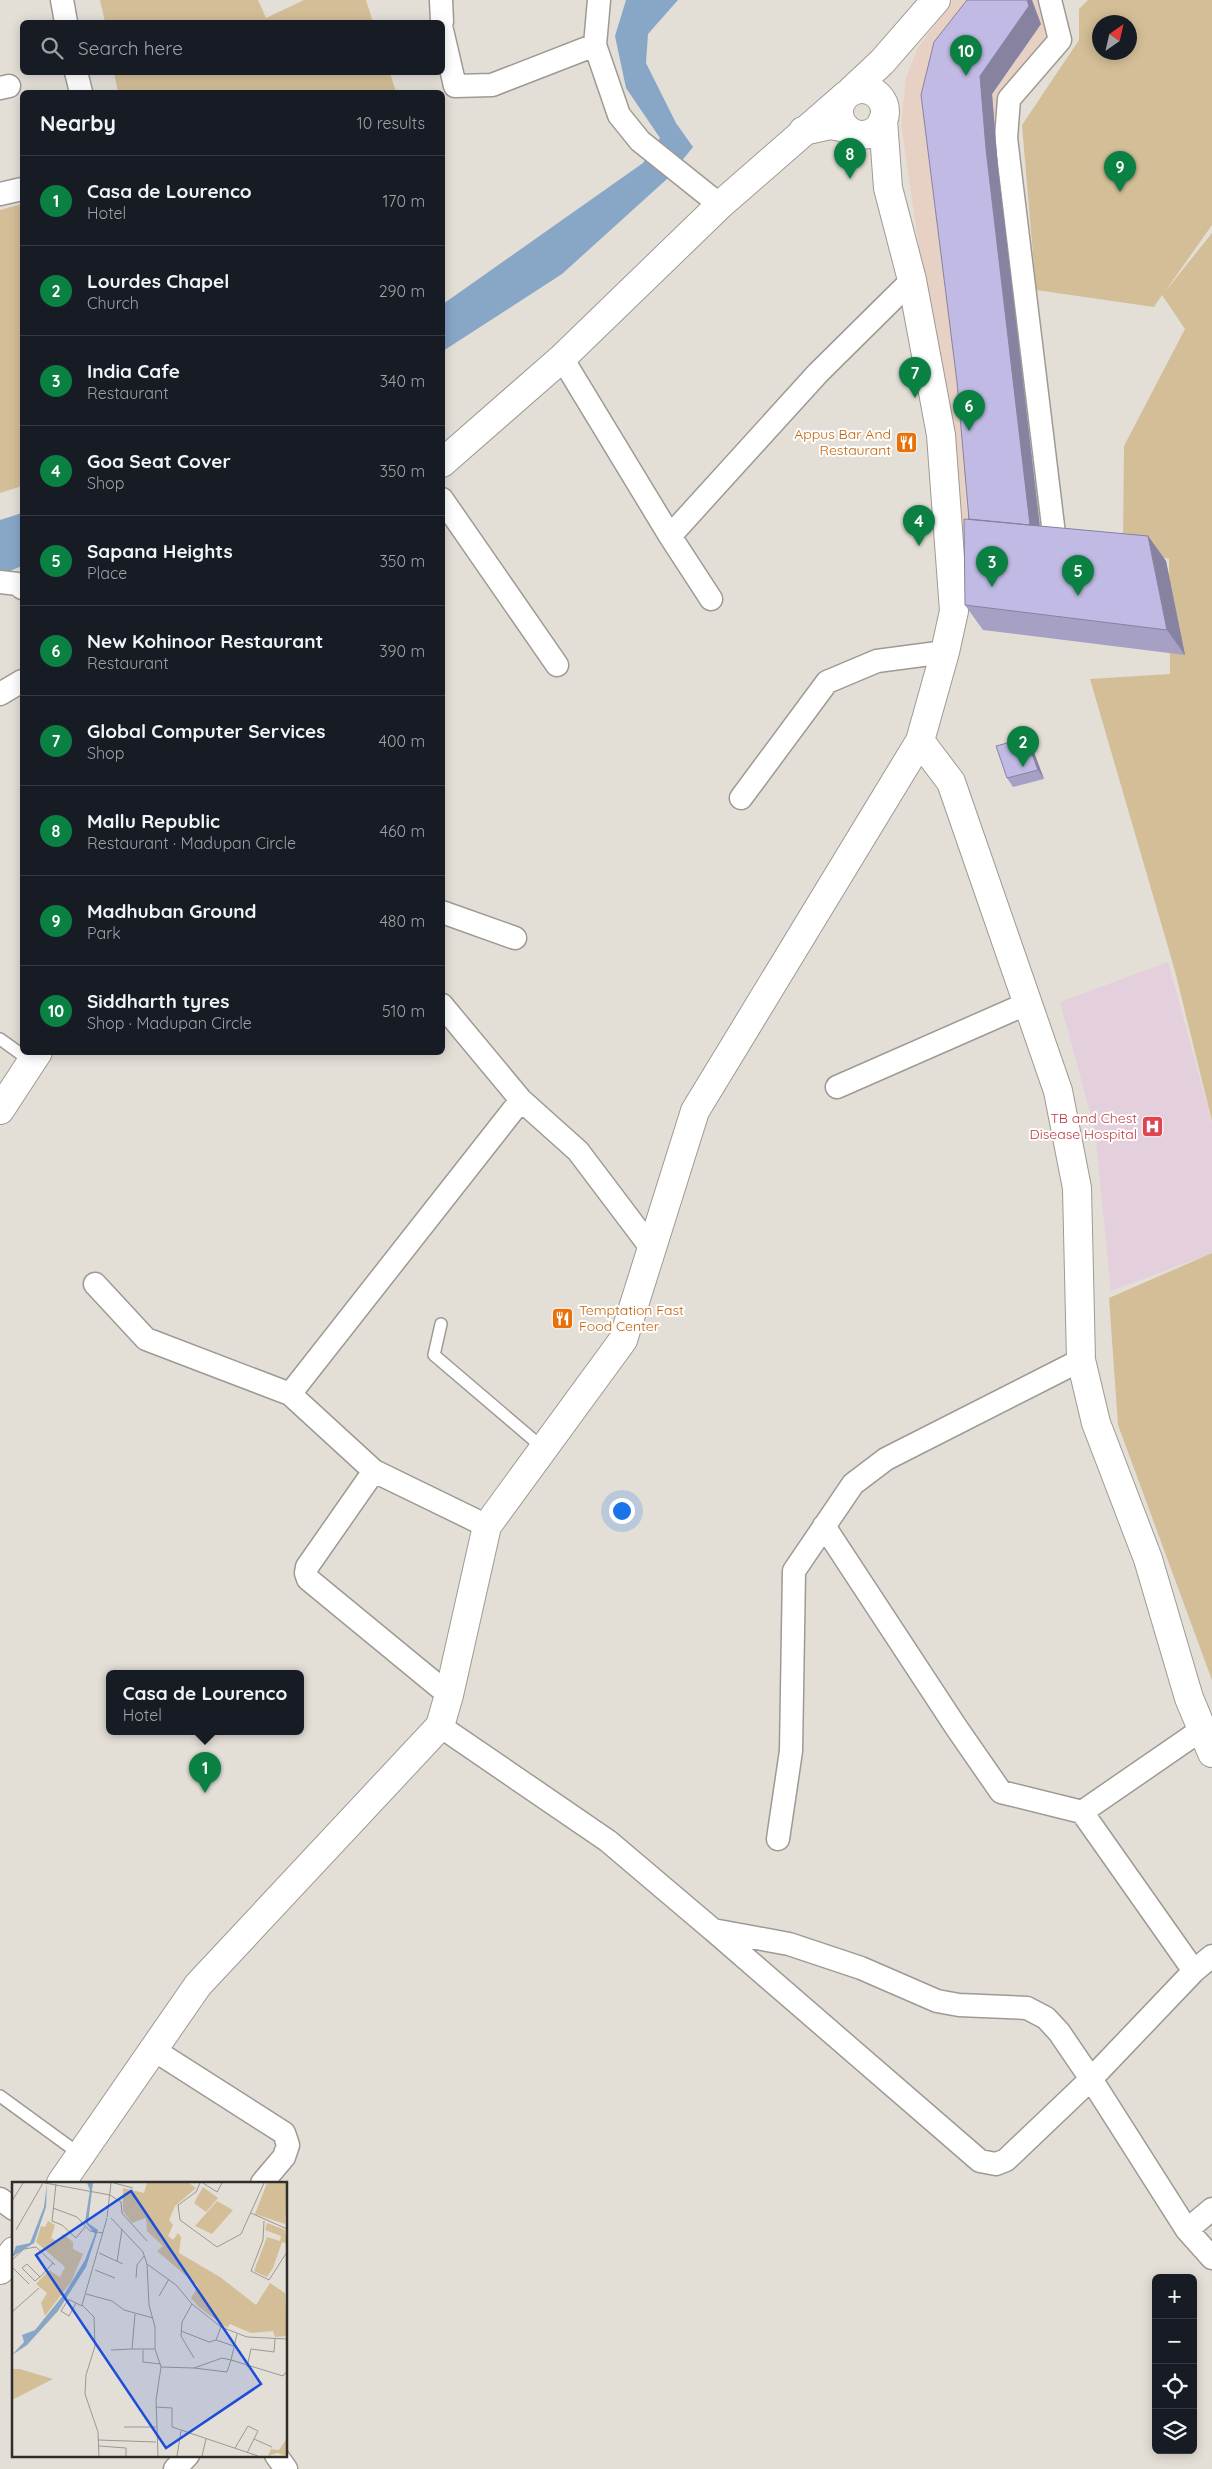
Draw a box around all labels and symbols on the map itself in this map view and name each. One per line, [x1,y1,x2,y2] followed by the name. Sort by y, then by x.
[1092,15,1137,60] north arrow
[950,35,982,76] pin: 10
[834,138,866,179] pin: 8
[1104,151,1136,192] pin: 9
[899,357,931,398] pin: 7
[953,390,985,431] pin: 6
[794,425,891,459] place label: Appus Bar And Restaurant
[895,430,919,454] restaurant icon: Appus Bar And Restaurant
[903,505,935,546] pin: 4
[976,546,1008,587] pin: 3
[1062,555,1094,596] pin: 5
[1007,726,1039,767] pin: 2
[1030,1109,1137,1143] place label: TB and Chest Disease Hospital
[1141,1114,1165,1138] hospital icon: TB and Chest Disease Hospital
[579,1301,684,1335] place label: Temptation Fast Food Center
[551,1306,575,1330] restaurant icon: Temptation Fast Food Center
[609,1498,635,1524] your location
[189,1752,221,1793] pin: 1
[12,2182,288,2456] inset map

